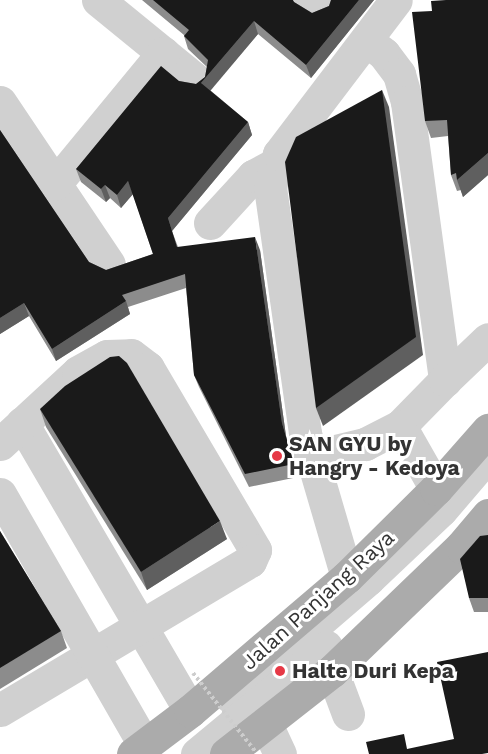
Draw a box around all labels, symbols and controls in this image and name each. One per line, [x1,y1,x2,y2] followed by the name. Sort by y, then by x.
[289,431,460,481] place label: SAN GYU by Hangry - Kedoya
[270,449,284,463] marker: SAN GYU by Hangry - Kedoya
[237,525,399,675] street label: Jalan Panjang Raya
[292,658,454,684] place label: Halte Duri Kepa
[273,664,287,678] marker: Halte Duri Kepa

